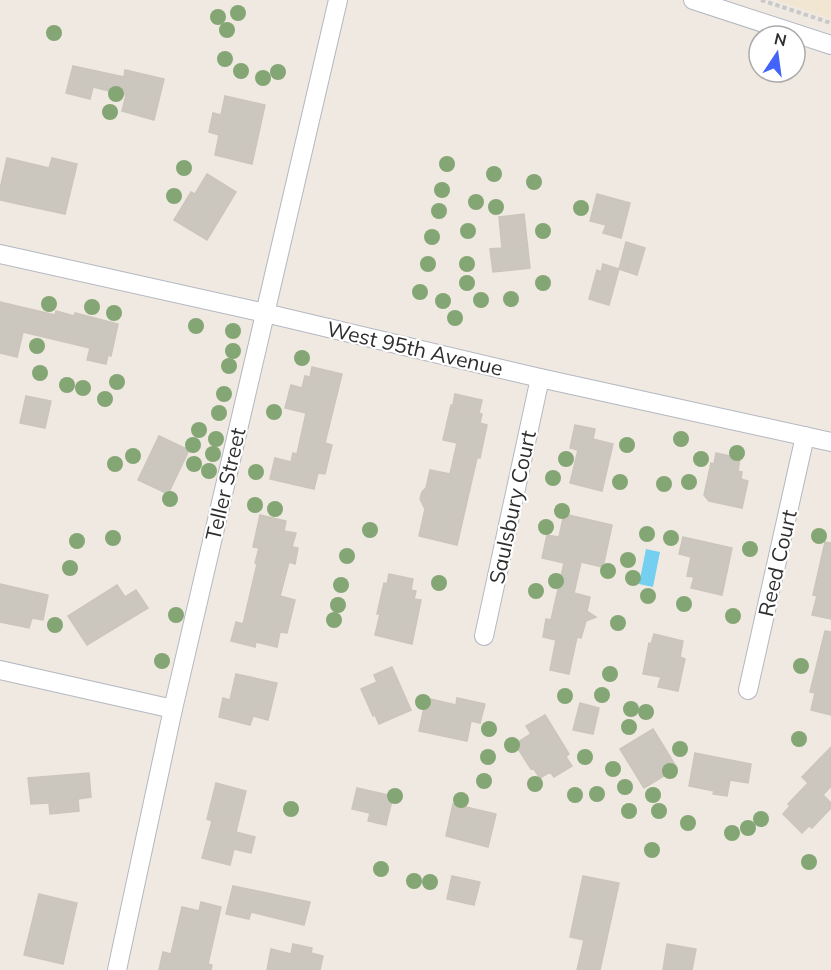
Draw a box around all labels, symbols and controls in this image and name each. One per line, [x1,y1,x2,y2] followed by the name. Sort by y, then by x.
[747,24,807,84] north arrow
[772,28,789,50] text: N
[324,315,506,381] street label: West 95th Avenue
[199,425,251,543] street label: Teller Street
[483,428,541,586] street label: Saulsbury Court
[752,507,802,619] street label: Reed Court

